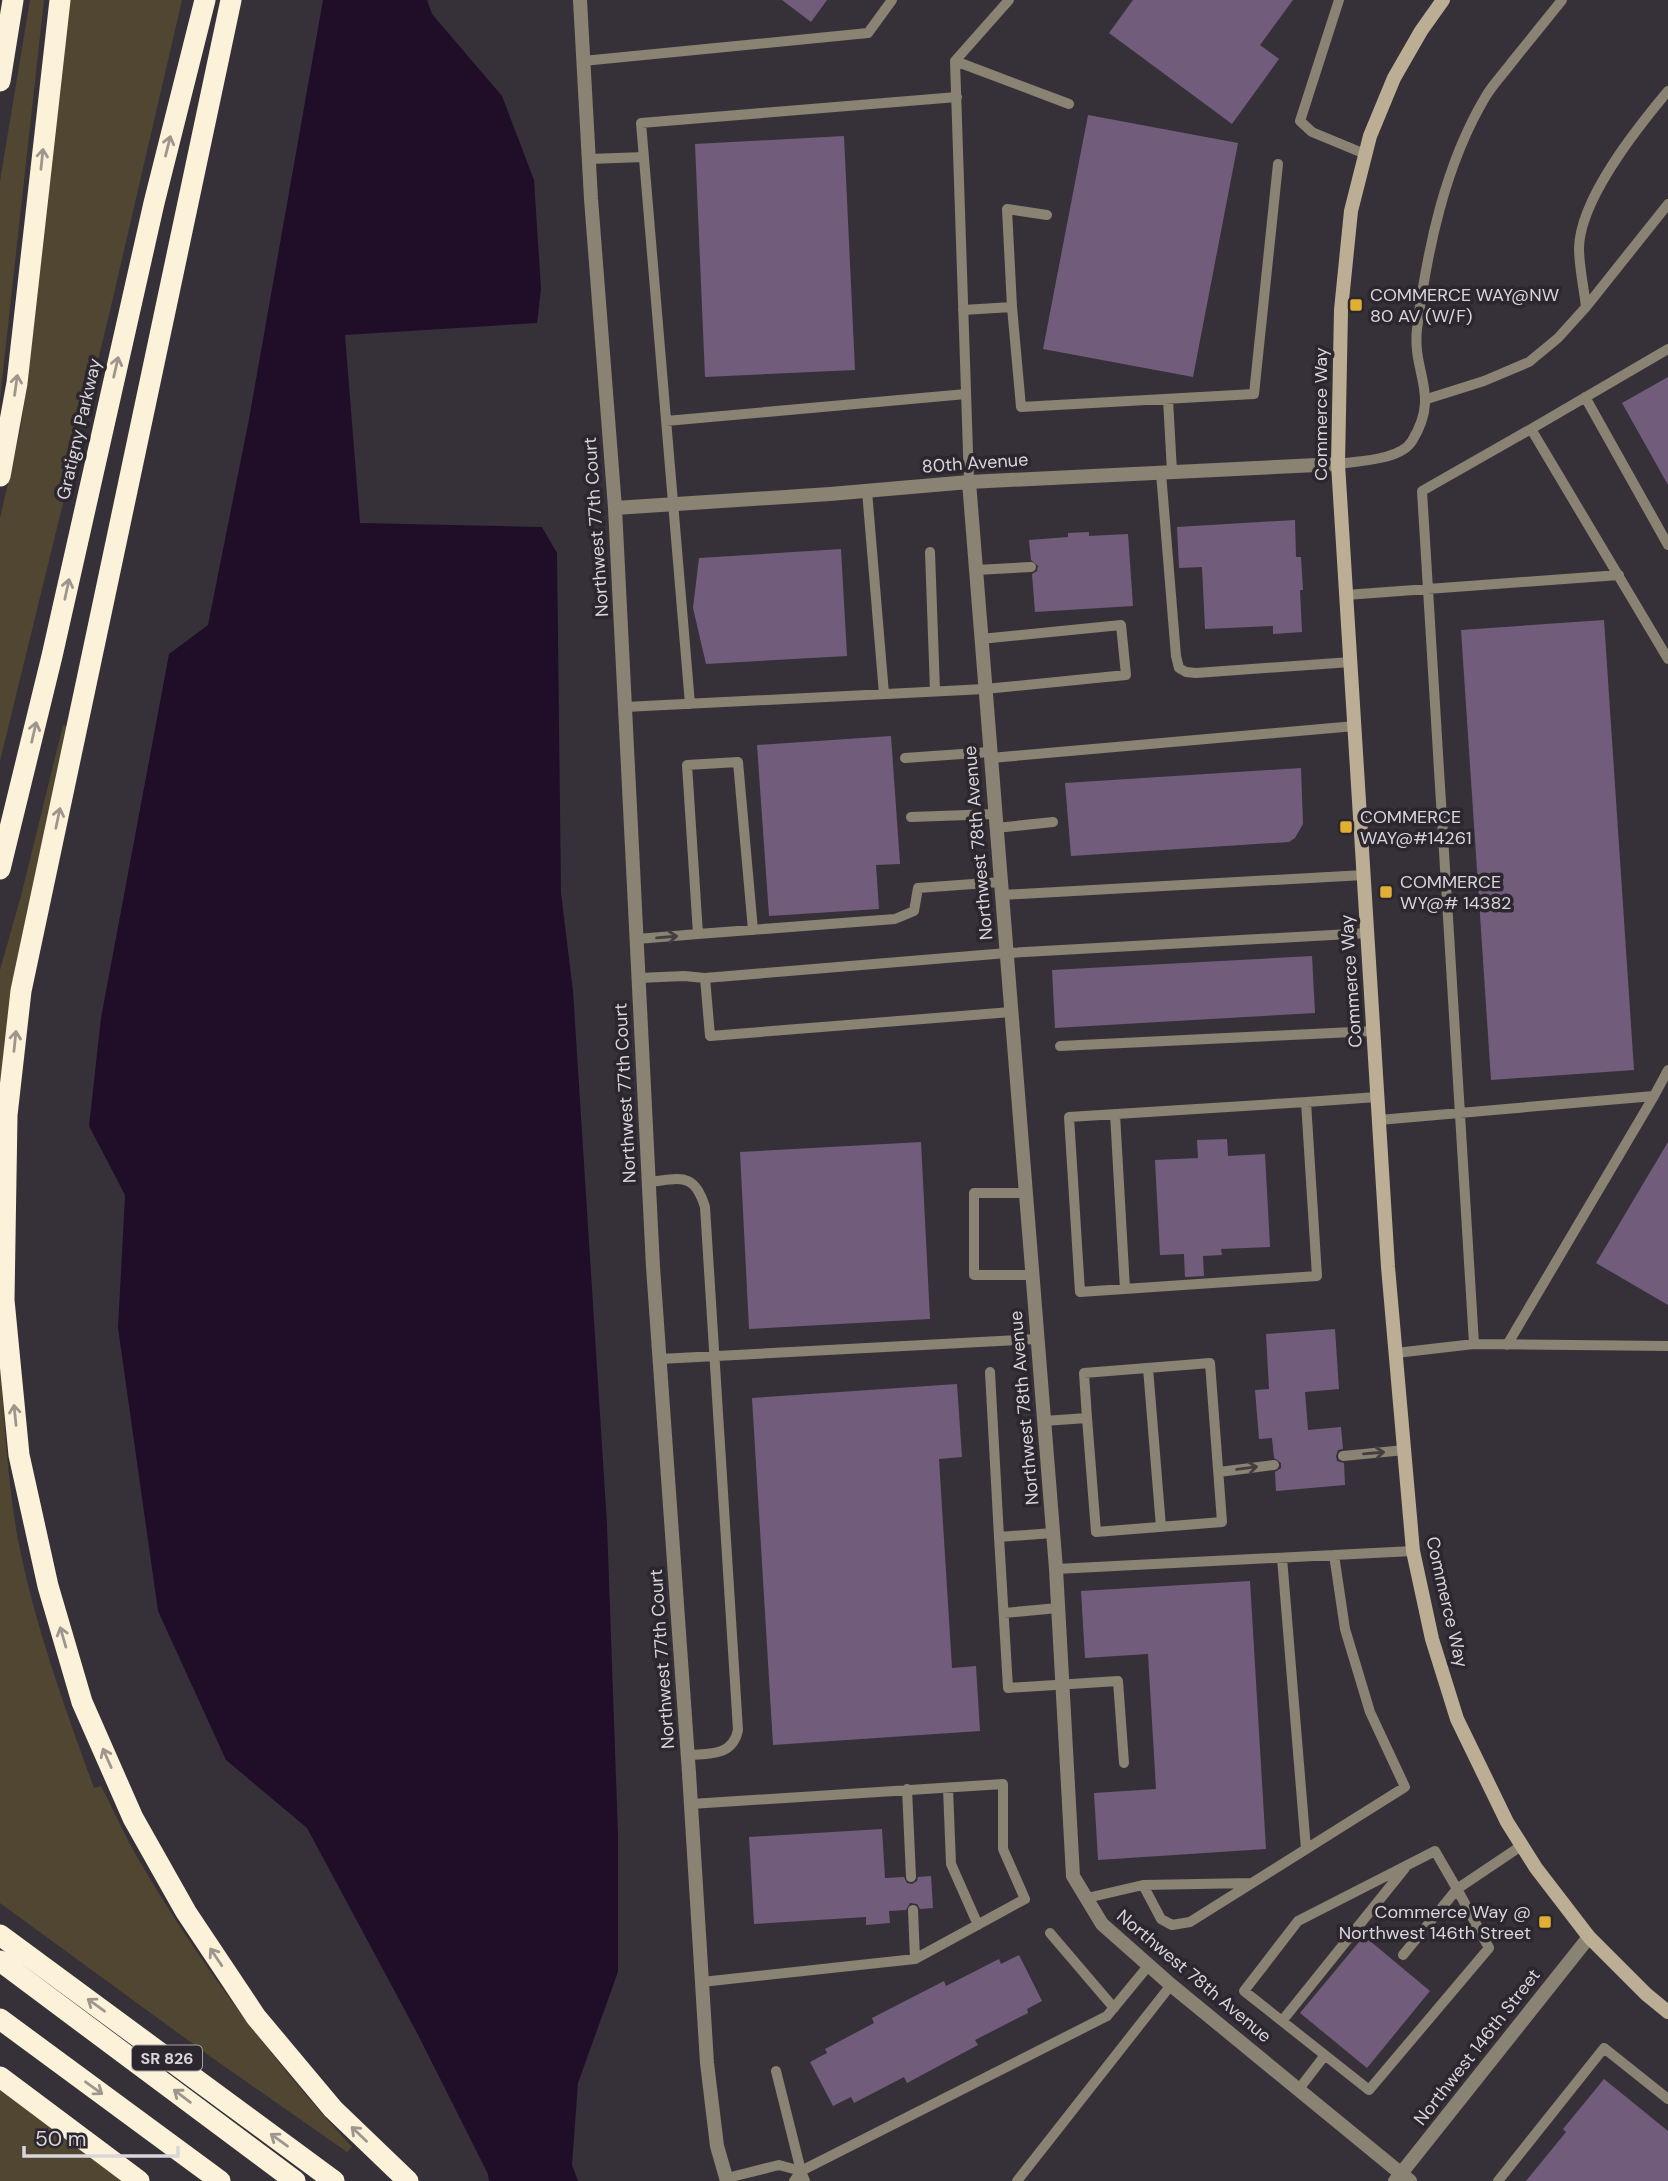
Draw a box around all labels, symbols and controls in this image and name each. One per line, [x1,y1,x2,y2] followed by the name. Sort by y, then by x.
[162,135,175,157] one-way arrow
[36,148,49,171] one-way arrow
[1370,283,1559,328] place label: COMMERCE WAY@NW 80 AV (W/F)
[1348,297,1364,313] marker: COMMERCE WAY@NW 80 AV (W/F)
[1309,347,1333,481] street label: Commerce Way
[51,356,107,502] street label: Gratigny Parkway
[110,356,123,379] one-way arrow
[10,374,23,397] one-way arrow
[578,436,614,618] street label: Northwest 77th Court
[921,447,1029,479] street label: 80th Avenue
[60,578,74,601] one-way arrow
[28,721,41,744] one-way arrow
[958,745,998,941] street label: Northwest 78th Avenue
[1360,805,1472,850] place label: COMMERCE WAY@#14261
[52,807,65,830] one-way arrow
[1338,819,1354,835] marker: COMMERCE WAY@#14261
[1400,870,1511,915] place label: COMMERCE WY@# 14382
[1378,884,1394,900] marker: COMMERCE WY@# 14382
[1334,914,1368,1048] street label: Commerce Way
[656,930,678,943] one-way arrow
[608,1002,642,1184] street label: Northwest 77th Court
[9,1030,22,1053] one-way arrow
[1004,1310,1044,1506] street label: Northwest 78th Avenue
[8,1404,21,1427] one-way arrow
[1362,1446,1385,1459] one-way arrow
[1235,1462,1258,1475] one-way arrow
[1420,1534,1474,1670] street label: Commerce Way
[644,1568,680,1750] street label: Northwest 77th Court
[55,1626,68,1648] one-way arrow
[100,1748,113,1770] one-way arrow
[1339,1900,1531,1945] place label: Commerce Way @ Northwest 146th Street
[1112,1904,1276,2048] street label: Northwest 78th Avenue
[1537,1914,1553,1930] marker: Commerce Way @ Northwest 146th Street
[209,1948,223,1967] one-way arrow
[1408,1964,1546,2130] street label: Northwest 146th Street
[87,1998,105,2013] one-way arrow
[132,2046,202,2070] road number: SR 826
[84,2081,103,2096] one-way arrow
[173,2089,192,2104] one-way arrow
[24,2114,178,2158] scale bar
[35,2125,86,2153] text: 50 m
[351,2125,368,2142] one-way arrow
[270,2133,288,2148] one-way arrow

